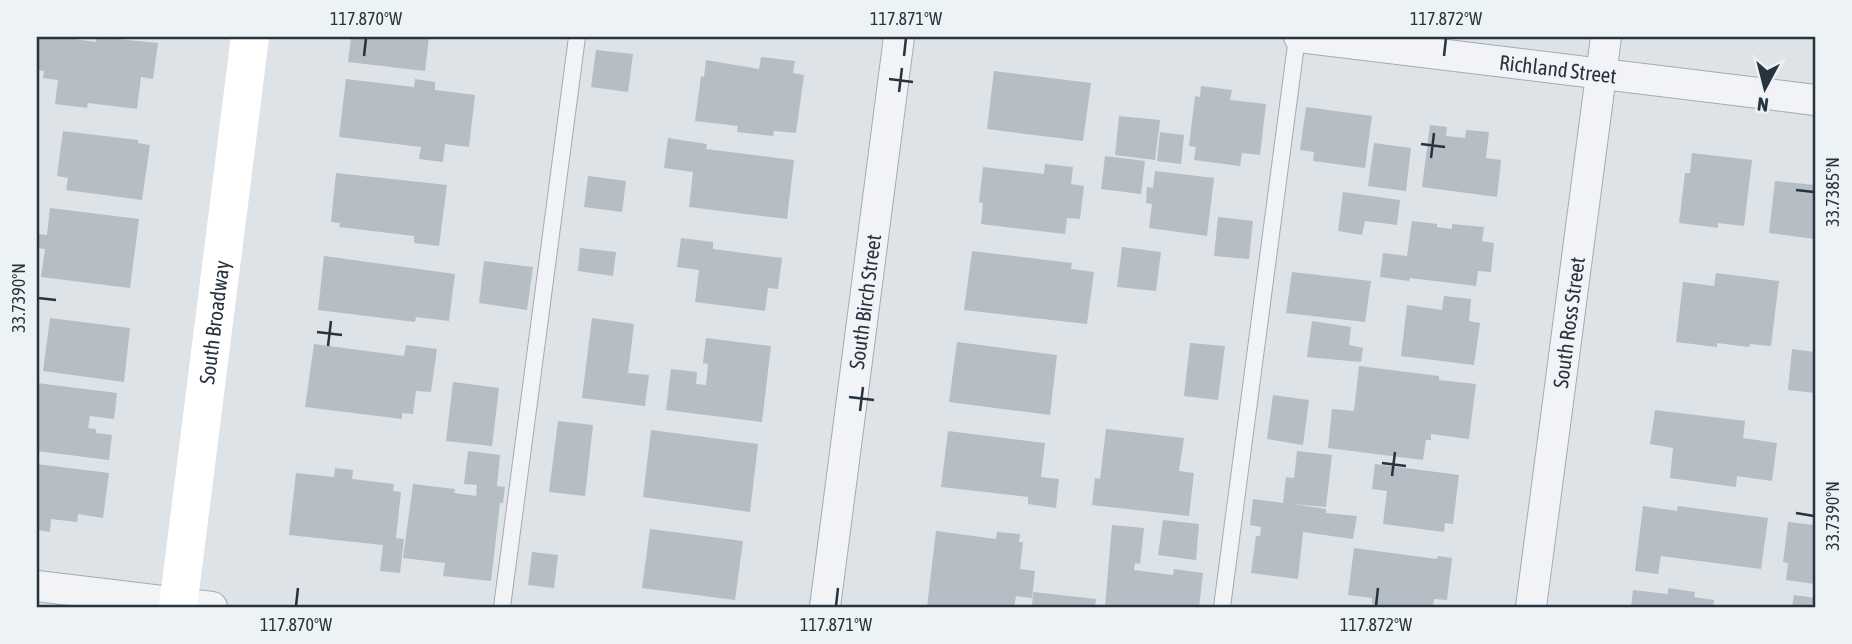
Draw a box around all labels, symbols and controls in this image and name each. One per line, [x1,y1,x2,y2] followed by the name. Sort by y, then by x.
[330,8,402,29] text: 117.870°W
[870,8,942,29] text: 117.871°W
[1410,8,1482,29] text: 117.872°W
[1498,50,1618,88] street label: Richland Street
[1730,52,1800,122] north arrow
[1756,93,1770,116] text: N
[1822,157,1843,227] text: 33.7385°N
[844,233,885,371] street label: South Birch Street
[1548,255,1589,390] street label: South Ross Street
[194,259,234,386] street label: South Broadway
[8,263,29,333] text: 33.7390°N
[1822,481,1843,551] text: 33.7390°N
[260,614,332,635] text: 117.870°W
[800,614,872,635] text: 117.871°W
[1340,614,1412,635] text: 117.872°W

